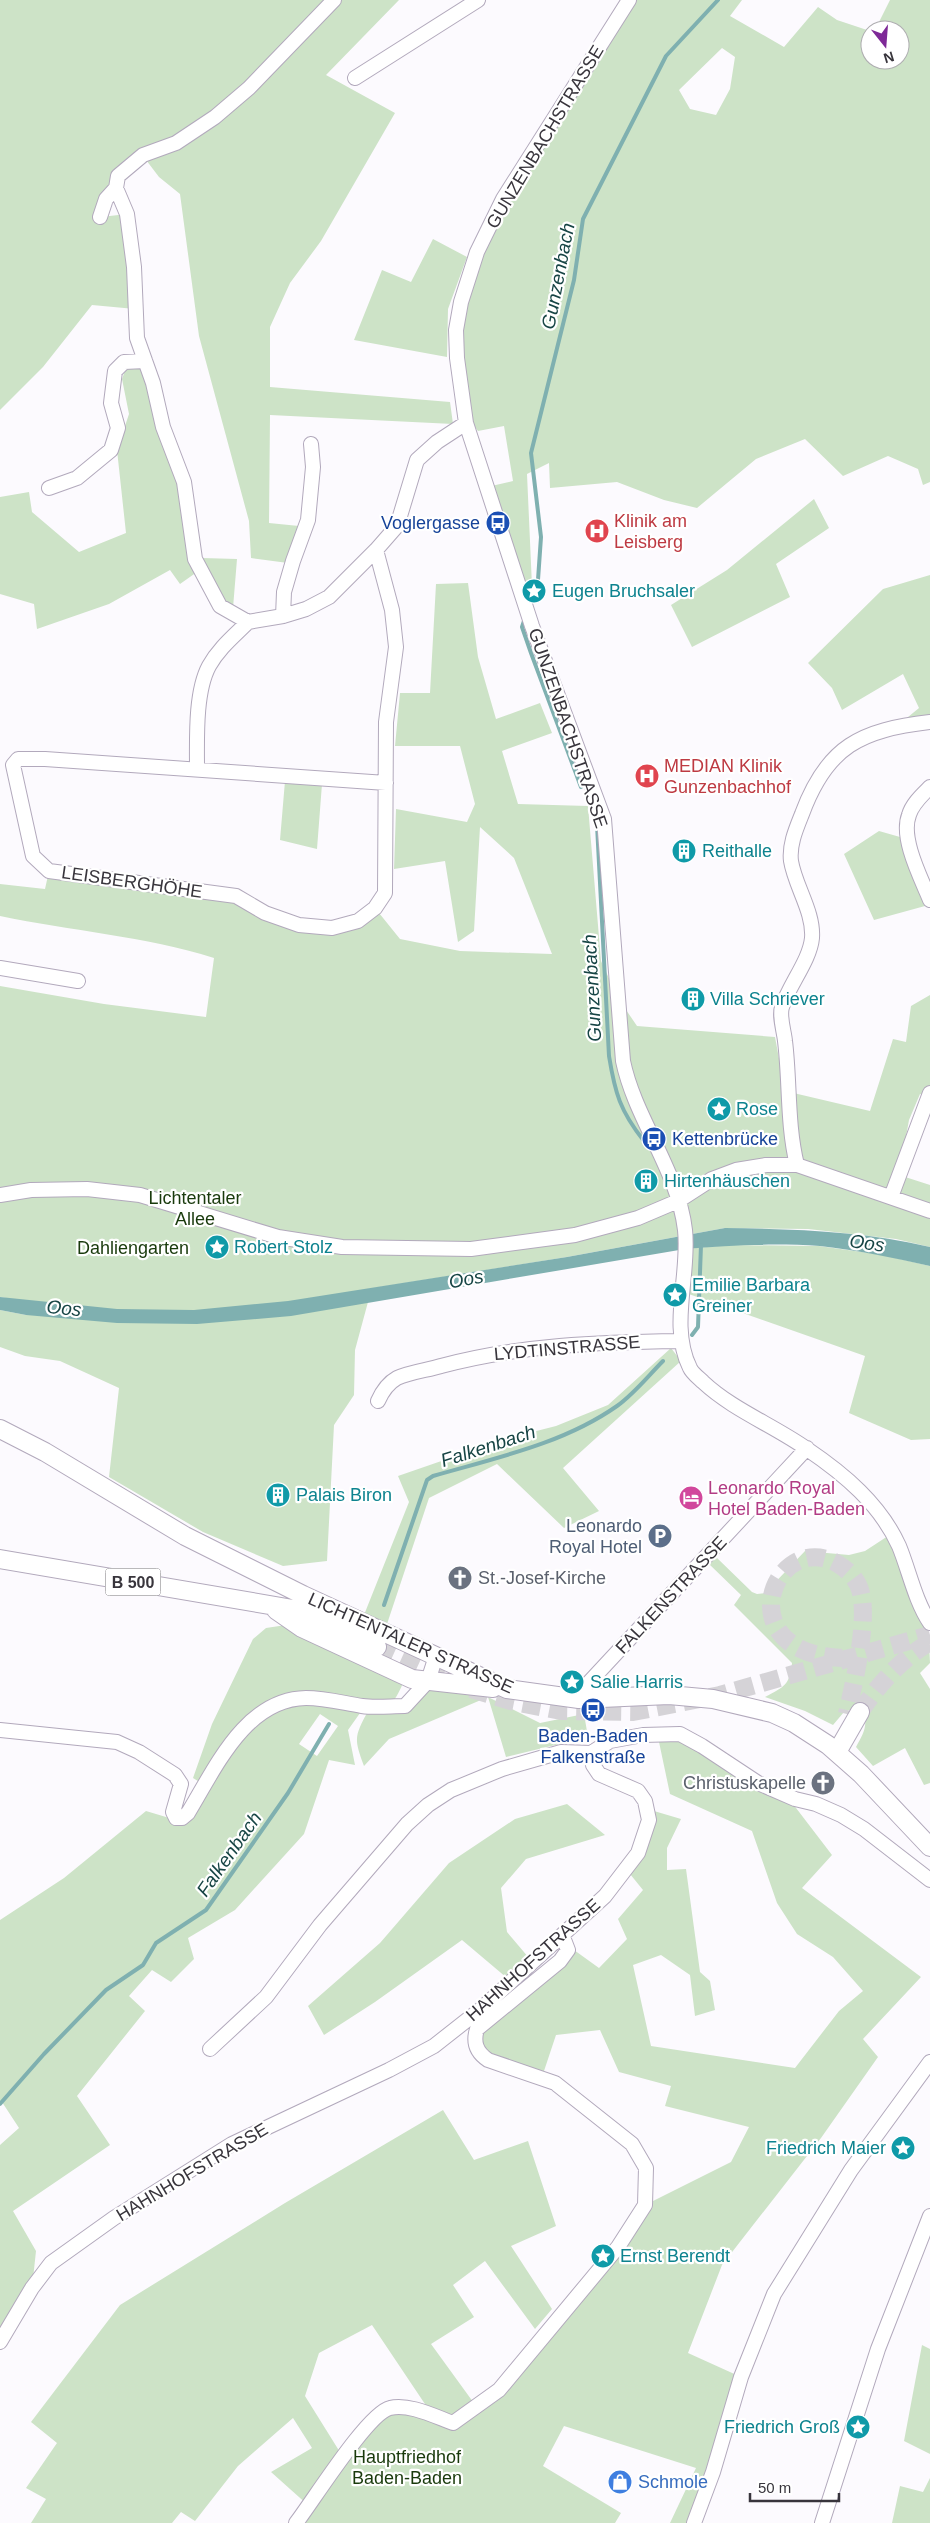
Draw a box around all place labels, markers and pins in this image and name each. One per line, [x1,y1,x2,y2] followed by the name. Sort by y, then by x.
[485,510,511,536] bus stop icon: Voglergasse
[614,511,687,552] place label: Klinik am Leisberg
[381,513,480,533] place label: Voglergasse
[584,518,610,544] hospital icon: Klinik am Leisberg
[521,578,547,604] place icon: Eugen Bruchsaler
[552,581,695,601] place label: Eugen Bruchsaler
[664,756,792,797] place label: MEDIAN Klinik Gunzenbachhof
[634,763,660,789] hospital icon: MEDIAN Klinik Gunzenbachhof
[671,838,697,864] building icon: Reithalle
[702,841,772,861] place label: Reithalle
[680,986,706,1012] building icon: Villa Schriever
[710,989,825,1009] place label: Villa Schriever
[706,1096,732,1122] place icon: Rose
[736,1099,778,1119] place label: Rose
[641,1126,667,1152] bus stop icon: Kettenbrücke
[672,1129,778,1149] place label: Kettenbrücke
[633,1168,659,1194] building icon: Hirtenhäuschen
[664,1171,790,1191] place label: Hirtenhäuschen
[204,1234,230,1260] place icon: Robert Stolz
[234,1237,333,1257] place label: Robert Stolz
[692,1275,811,1316] place label: Emilie Barbara Greiner
[662,1282,688,1308] place icon: Emilie Barbara Greiner
[708,1478,865,1519] place label: Leonardo Royal Hotel Baden-Baden
[265,1482,291,1508] building icon: Palais Biron
[296,1485,392,1505] place label: Palais Biron
[678,1485,704,1511] hotel icon: Leonardo Royal Hotel Baden-Baden
[549,1516,642,1557] place label: Leonardo Royal Hotel
[647,1523,673,1549] parking icon: Leonardo Royal Hotel
[447,1565,473,1591] church icon: St.-Josef-Kirche
[478,1568,606,1588] place label: St.-Josef-Kirche
[559,1669,585,1695] place icon: Salie Harris
[590,1672,683,1692] place label: Salie Harris
[580,1697,606,1723] bus stop icon: Baden-Baden Falkenstraße
[538,1726,648,1767] place label: Baden-Baden Falkenstraße
[810,1770,836,1796] church icon: Christuskapelle
[683,1773,806,1793] place label: Christuskapelle
[890,2135,916,2161] place icon: Friedrich Maier
[766,2138,886,2158] place label: Friedrich Maier
[590,2243,616,2269] place icon: Ernst Berendt
[620,2246,730,2266] place label: Ernst Berendt
[845,2414,871,2440] place icon: Friedrich Groß
[724,2417,840,2437] place label: Friedrich Groß
[607,2469,633,2495] shop icon: Schmole
[638,2472,708,2492] place label: Schmole

